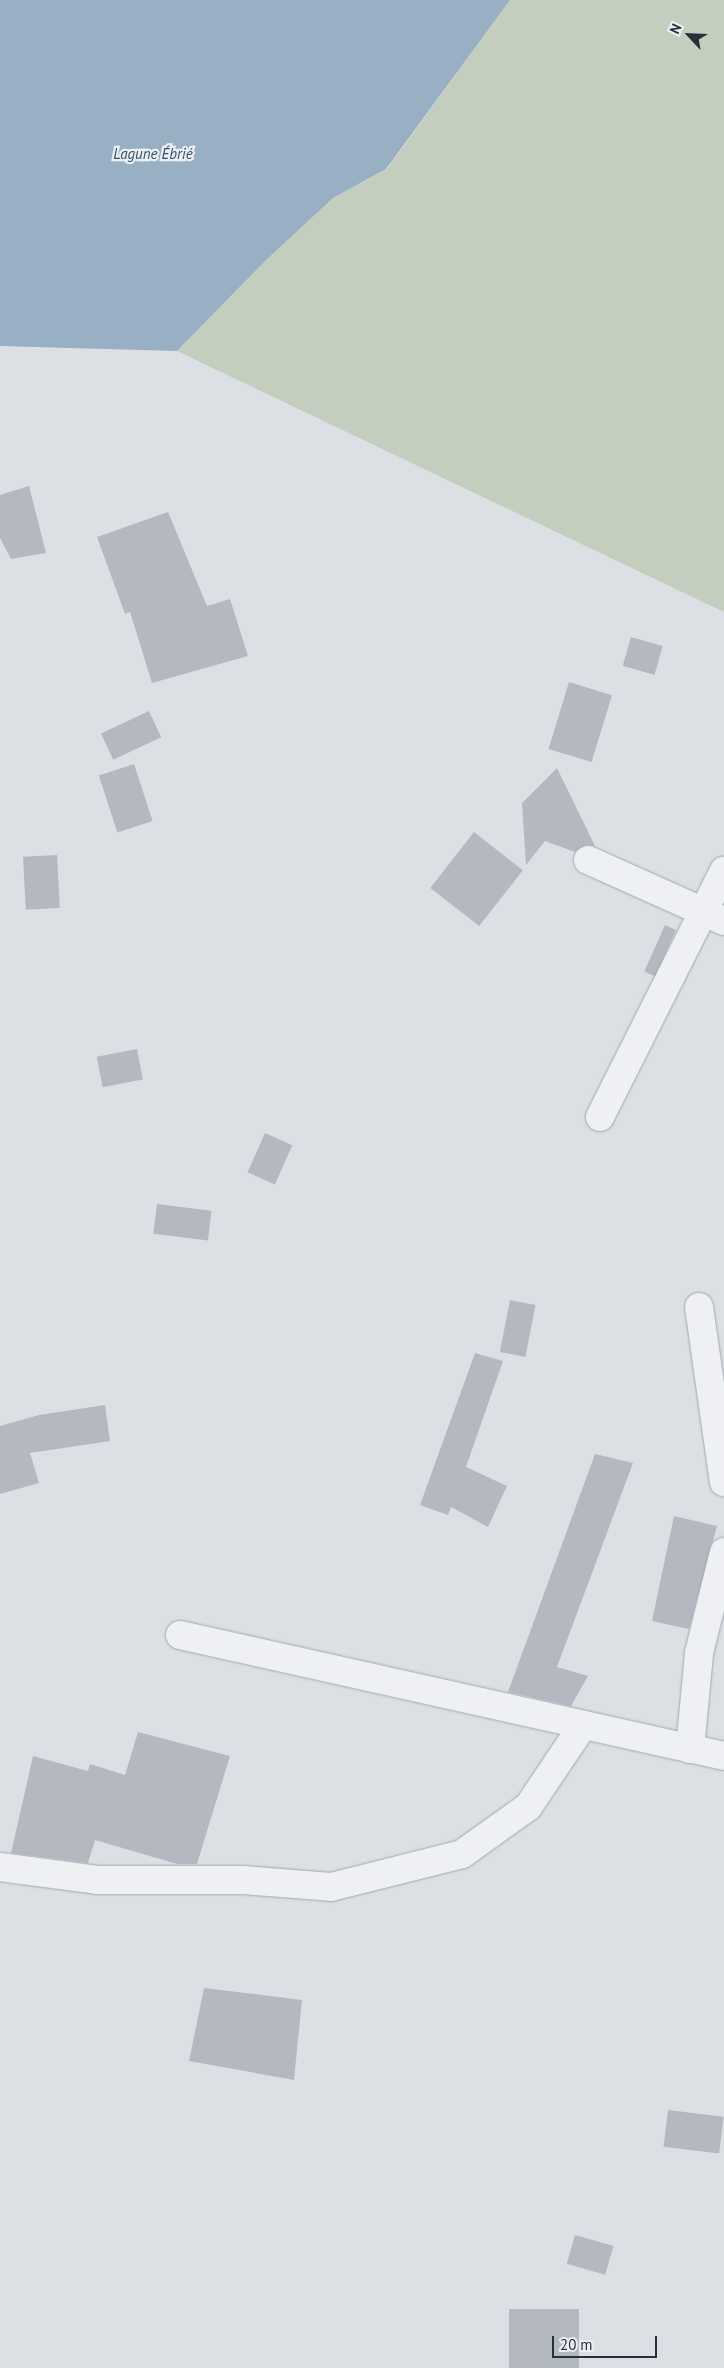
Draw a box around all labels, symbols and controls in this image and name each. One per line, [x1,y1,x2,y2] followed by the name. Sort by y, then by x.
[664,10,714,60] north arrow
[665,21,686,37] text: N
[113,145,193,163] water label: Lagune Ébrié
[554,2326,659,2358] scale bar
[560,2335,593,2354] text: 20 m

